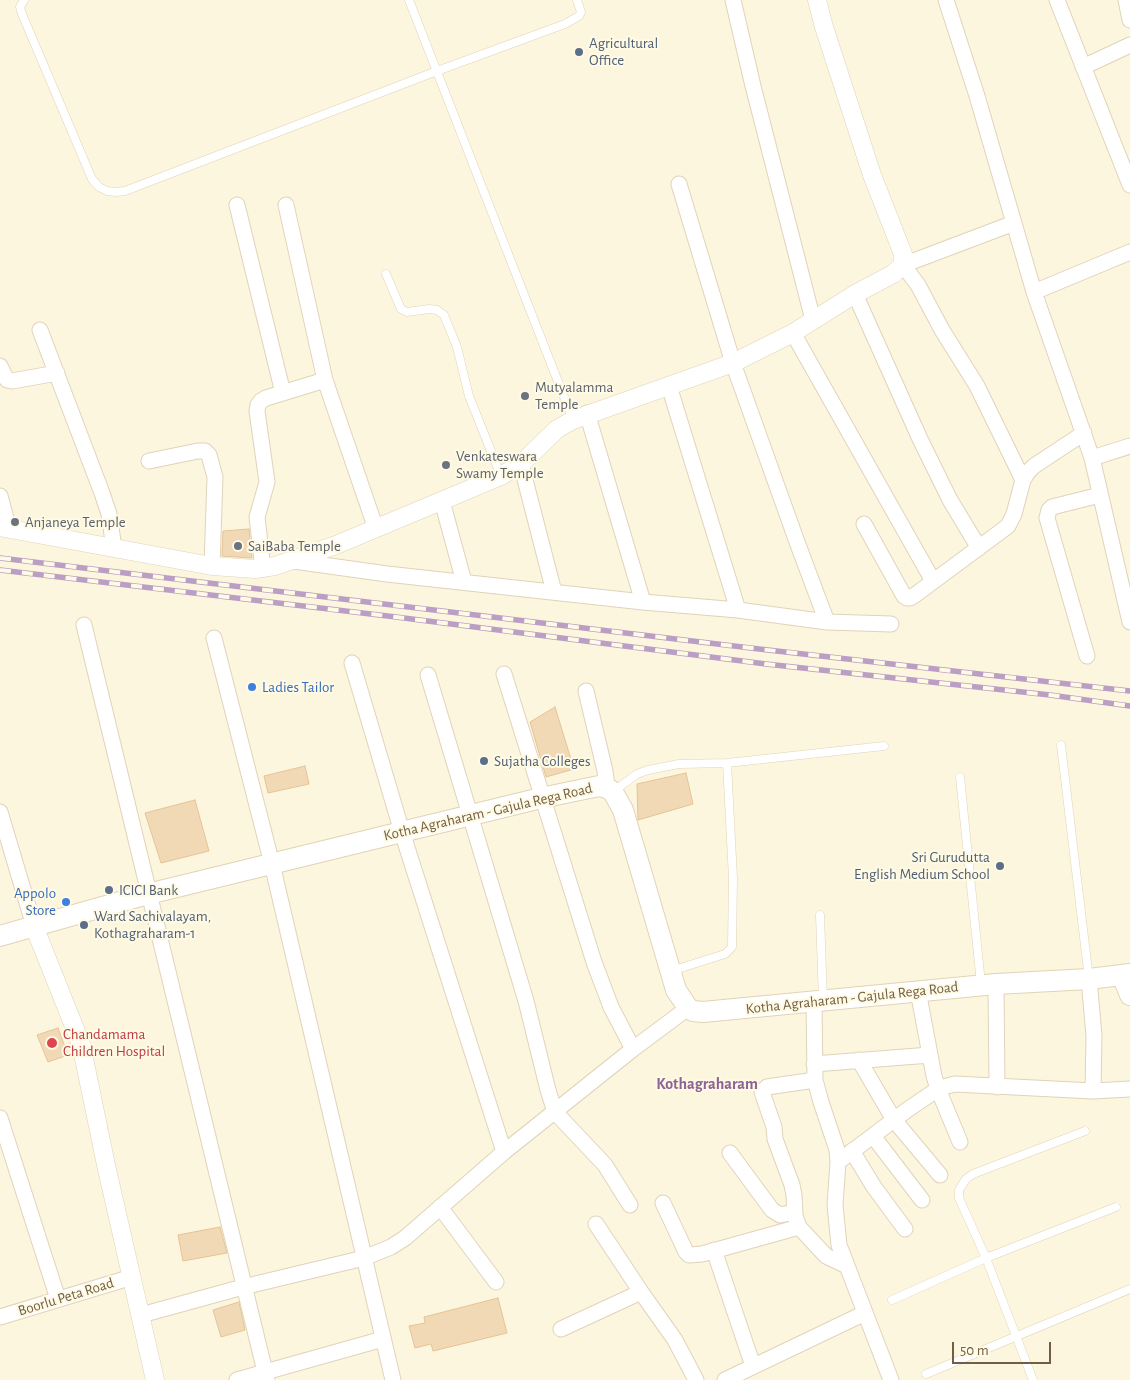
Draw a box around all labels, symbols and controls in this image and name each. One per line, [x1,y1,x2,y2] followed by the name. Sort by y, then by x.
[589,34,658,69] place label: Agricultural Office
[573,46,585,58] marker: Agricultural Office
[535,378,613,413] place label: Mutyalamma Temple
[519,390,531,402] marker: Mutyalamma Temple
[456,447,544,482] place label: Venkateswara Swamy Temple
[440,459,452,471] marker: Venkateswara Swamy Temple
[25,513,126,531] place label: Anjaneya Temple
[9,516,21,528] marker: Anjaneya Temple
[248,537,341,555] place label: SaiBaba Temple
[232,540,244,552] marker: SaiBaba Temple
[262,678,334,696] place label: Ladies Tailor
[246,681,258,693] marker: Ladies Tailor
[494,752,590,770] place label: Sujatha Colleges
[478,755,490,767] marker: Sujatha Colleges
[382,779,594,845] street label: Kotha Agraharam - Gajula Rega Road
[854,848,990,883] place label: Sri Gurudutta English Medium School
[994,860,1006,872] marker: Sri Gurudutta English Medium School
[119,881,178,899] place label: ICICI Bank
[14,884,56,919] place label: Appolo Store
[103,884,115,896] marker: ICICI Bank
[60,896,72,908] marker: Appolo Store
[94,907,211,942] place label: Ward Sachivalayam, Kothagraharam-1
[78,919,90,931] marker: Ward Sachivalayam, Kothagraharam-1
[745,978,959,1018] street label: Kotha Agraharam - Gajula Rega Road
[63,1025,165,1060] place label: Chandamama Children Hospital
[45,1036,59,1050] marker: Chandamama Children Hospital
[656,1074,758,1094] district label: Kothagraharam
[16,1274,116,1320] street label: Boorlu Peta Road
[955,1332,1054,1364] scale bar
[960,1343,989,1358] text: 50 m

